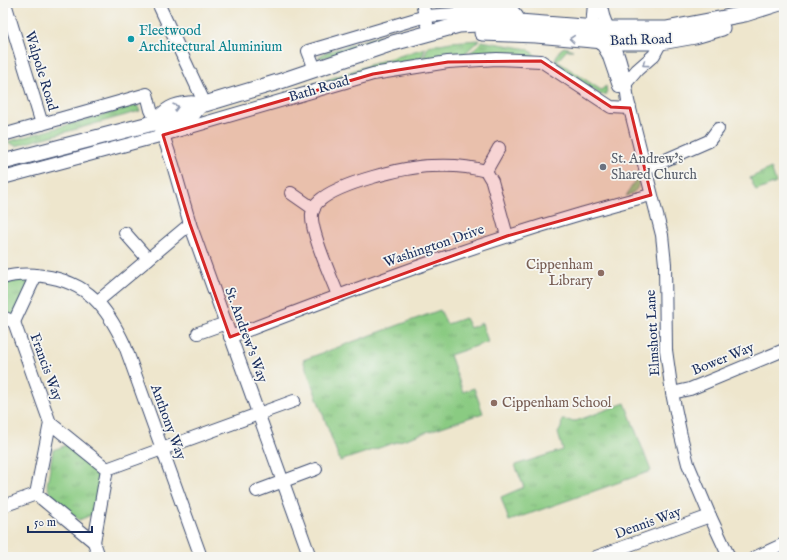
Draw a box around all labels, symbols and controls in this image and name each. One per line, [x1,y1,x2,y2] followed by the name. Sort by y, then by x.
[138,22,283,56] place label: Fleetwood Architectural Aluminium
[20,29,62,114] street label: Walpole Road
[610,30,673,50] street label: Bath Road
[126,34,136,44] marker: Fleetwood Architectural Aluminium
[569,34,575,43] one-way arrow
[642,59,649,66] one-way arrow
[287,72,352,106] street label: Bath Road
[172,103,179,112] one-way arrow
[611,150,698,184] place label: St. Andrew's Shared Church
[598,162,608,172] marker: St. Andrew's Shared Church
[381,220,487,272] street label: Washington Drive
[526,256,593,290] place label: Cippenham Library
[596,268,606,278] marker: Cippenham Library
[220,285,272,385] street label: St. Andrew's Way
[642,289,664,377] street label: Elmshott Lane
[26,331,67,403] street label: Francis Way
[689,338,757,380] street label: Bower Way
[146,381,190,462] street label: Anthony Way
[502,394,612,412] place label: Cippenham School
[489,398,499,408] marker: Cippenham School
[612,503,684,543] street label: Dennis Way
[28,508,92,534] scale bar
[34,515,56,530] text: 50 m

